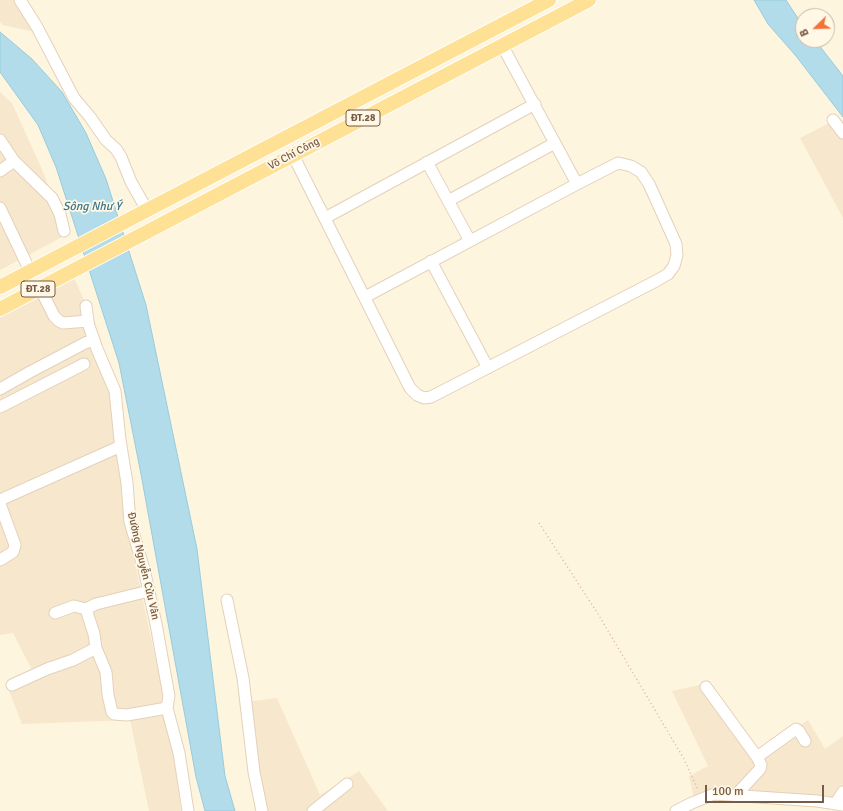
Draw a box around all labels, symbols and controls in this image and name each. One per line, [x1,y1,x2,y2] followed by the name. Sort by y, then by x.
[795,8,835,48] north arrow
[797,27,812,38] text: B
[346,110,380,126] road number: ĐT.28
[266,135,322,173] street label: Võ Chí Công
[63,200,121,214] water label: Sông Như Ý
[21,281,55,297] road number: ĐT.28
[124,511,162,621] street label: Đường Nguyễn Cửu Vân
[707,777,826,803] scale bar
[712,784,744,799] text: 100 m

